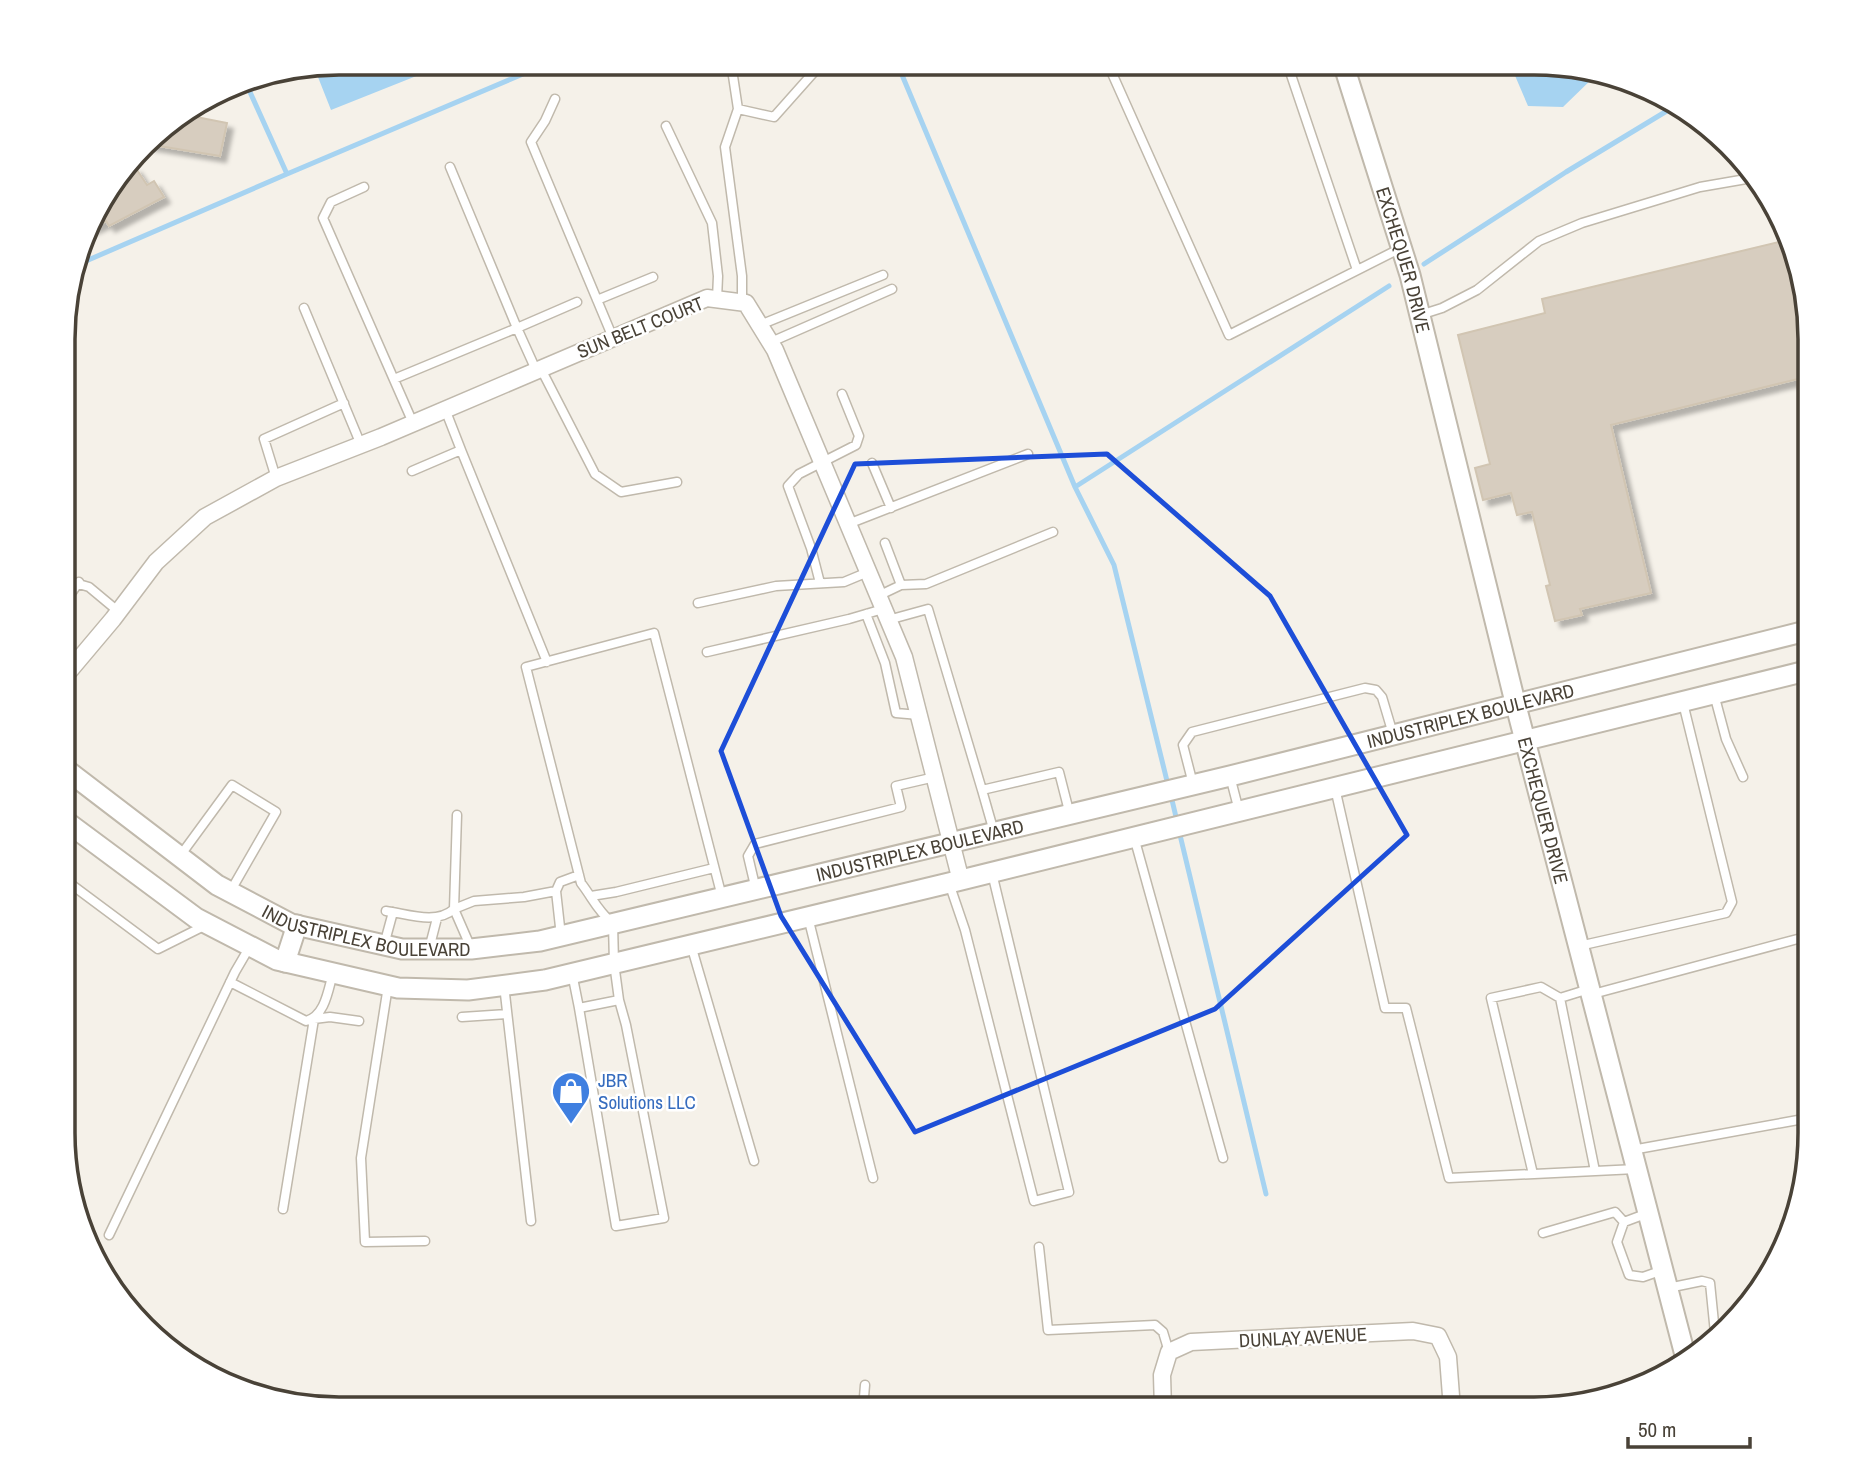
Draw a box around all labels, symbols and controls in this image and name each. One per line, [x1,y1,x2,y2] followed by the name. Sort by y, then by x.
[1370,184,1437,335] street label: EXCHEQUER DRIVE
[573,290,708,364] street label: SUN BELT COURT
[1364,677,1577,754] street label: INDUSTRIPLEX BOULEVARD
[1512,734,1575,887] street label: EXCHEQUER DRIVE
[813,813,1026,888] street label: INDUSTRIPLEX BOULEVARD
[258,898,470,962] street label: INDUSTRIPLEX BOULEVARD
[598,1067,696,1115] place label: JBR Solutions LLC
[550,1070,592,1125] shop icon: JBR Solutions LLC
[1238,1321,1368,1353] street label: DUNLAY AVENUE
[1628,1406,1750,1450] scale bar
[1638,1415,1676,1444] text: 50 m

